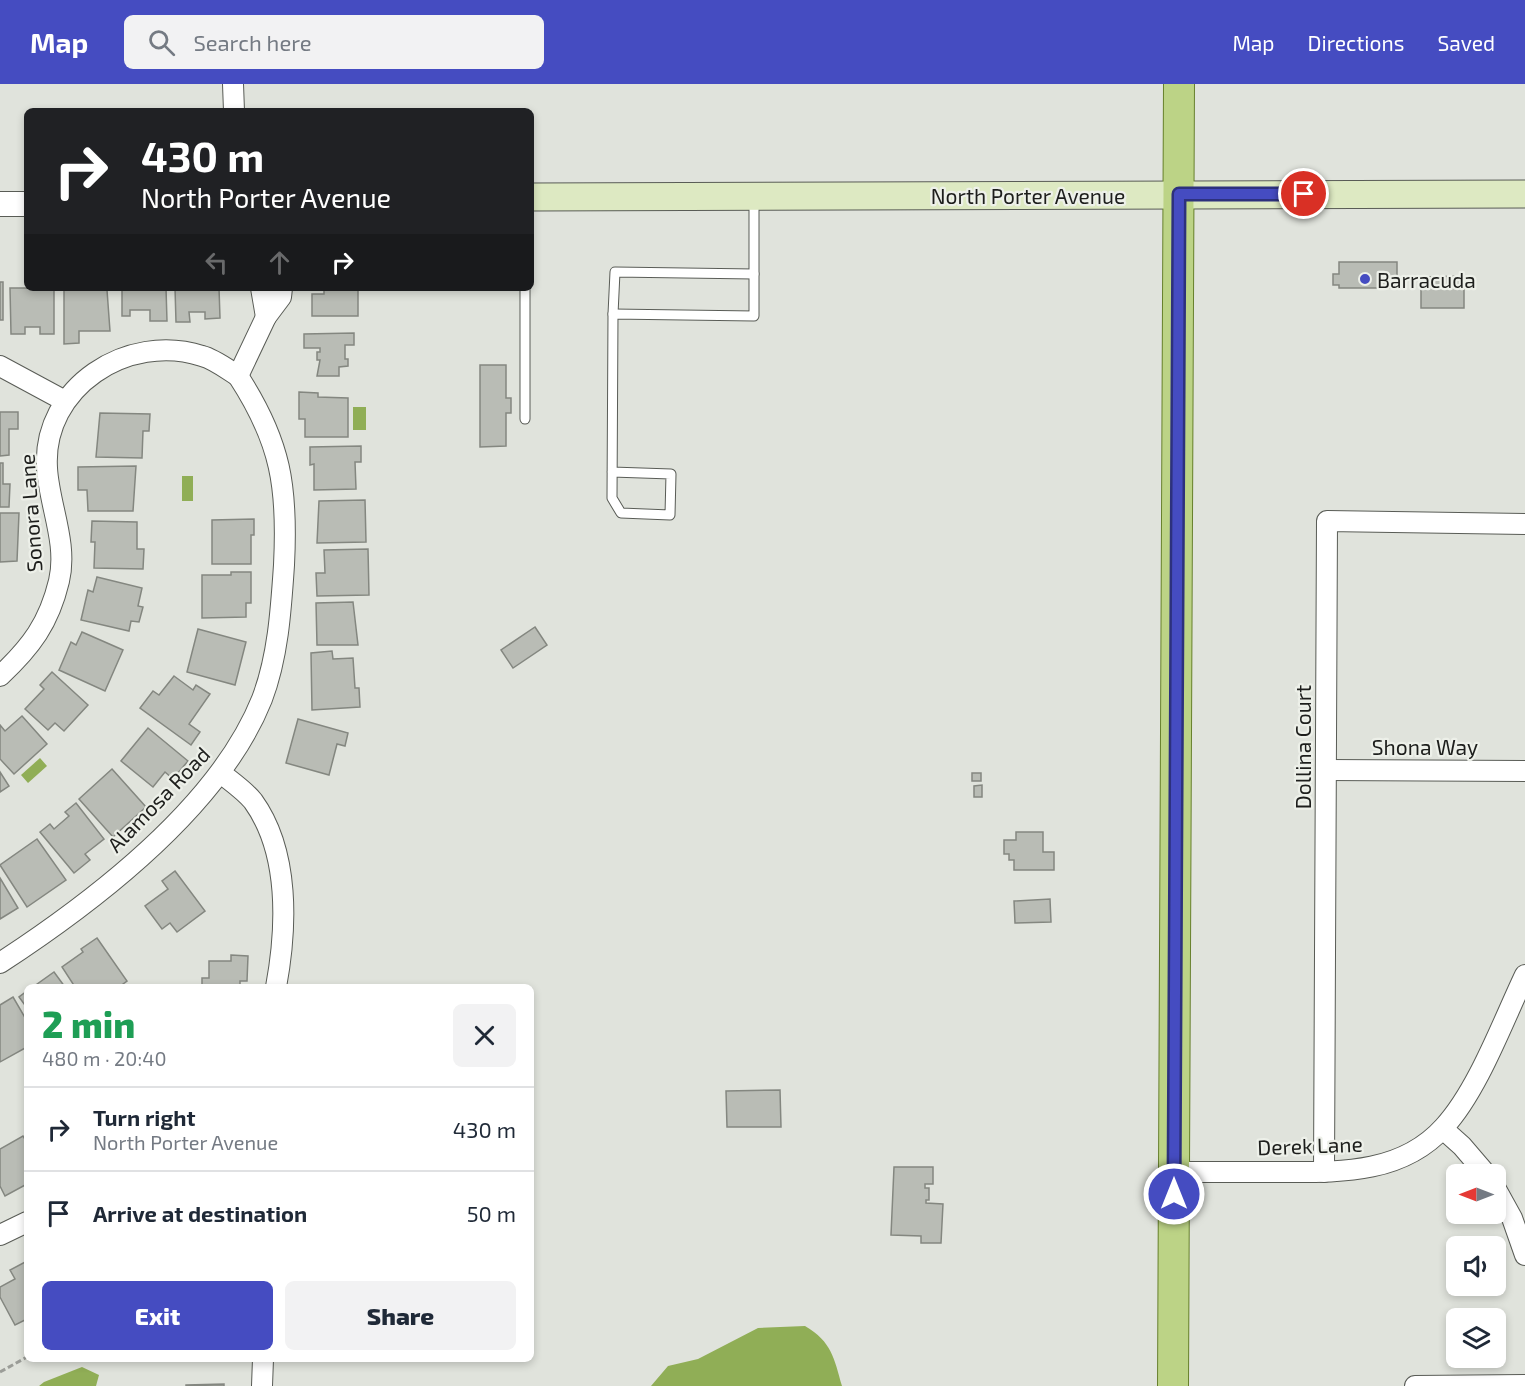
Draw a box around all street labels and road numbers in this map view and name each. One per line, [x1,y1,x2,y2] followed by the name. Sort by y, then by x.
[931,183,1125,208] street label: North Porter Avenue
[13,453,47,573] street label: Sonora Lane
[1290,685,1315,809] street label: Dollina Court
[1372,734,1478,759] street label: Shona Way
[102,741,214,857] street label: Alamosa Road
[1257,1131,1363,1159] street label: Derek Lane

